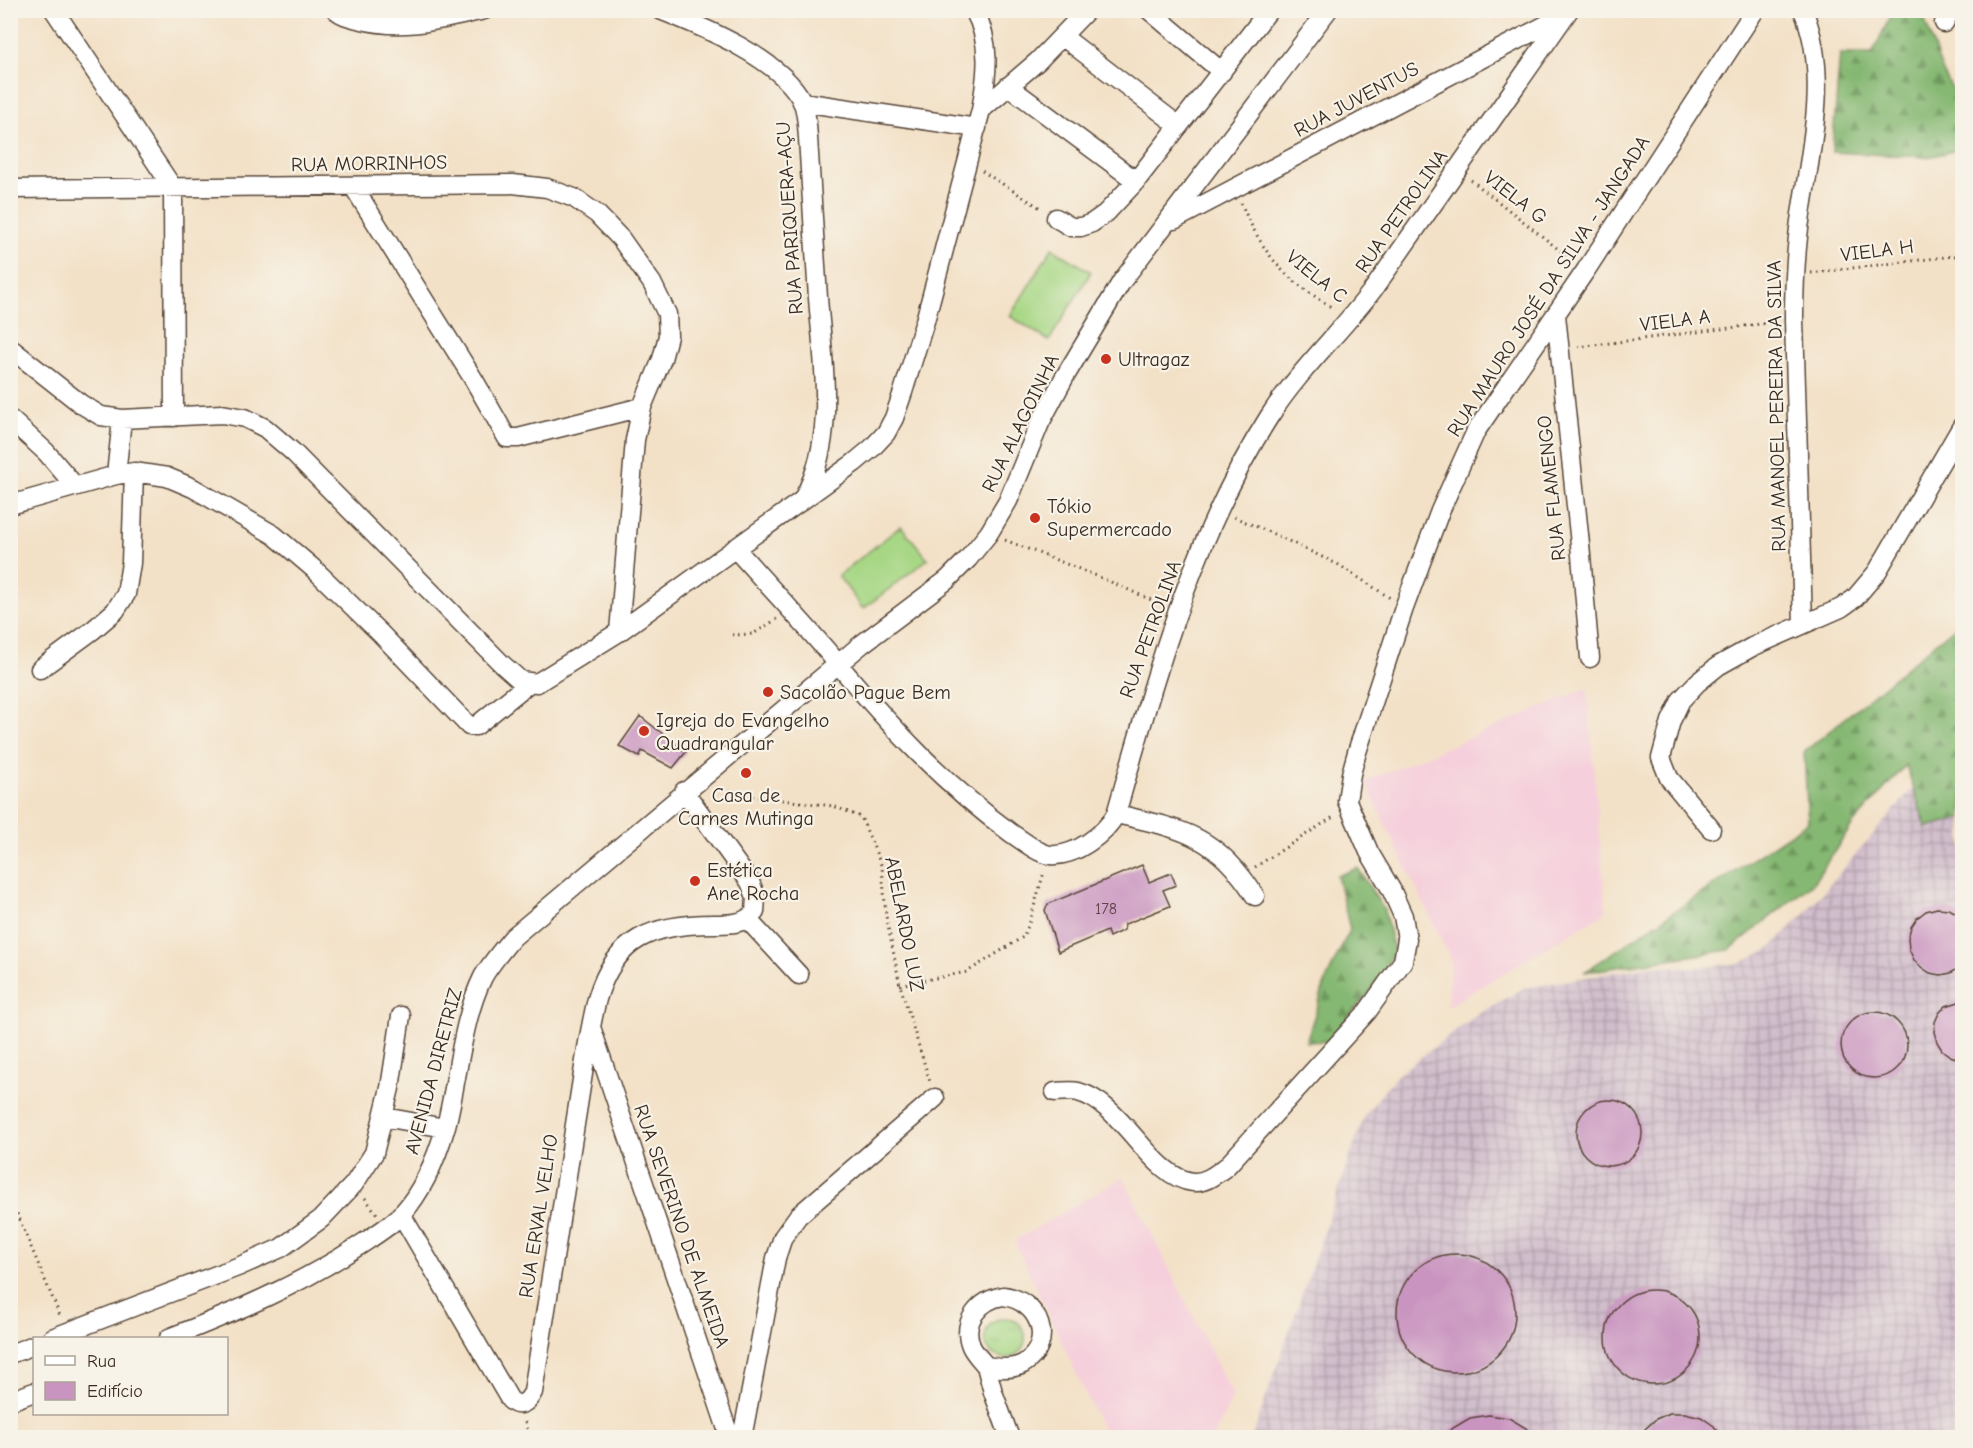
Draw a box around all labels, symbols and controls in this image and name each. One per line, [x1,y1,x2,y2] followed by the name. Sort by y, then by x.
[1290,57,1423,142] street label: RUA JUVENTUS
[771,121,808,315] street label: RUA PARIQUERA-AÇU
[1442,131,1655,441] street label: RUA MAURO JOSÉ DA SILVA - JANGADA
[1350,145,1453,277] street label: RUA PETROLINA
[291,151,447,176] street label: RUA MORRINHOS
[1480,166,1552,229] street label: VIELA G
[1839,235,1915,266] street label: VIELA H
[1282,245,1352,308] street label: VIELA C
[1762,260,1791,552] street label: RUA MANOEL PEREIRA DA SILVA
[1639,305,1712,336] street label: VIELA A
[1118,348,1190,371] place label: Ultragaz
[977,350,1064,496] street label: RUA ALAGOINHA
[1099,352,1113,366] marker: Ultragaz
[1532,414,1571,562] street label: RUA FLAMENGO
[1047,495,1172,541] place label: Tókio Supermercado
[1028,511,1042,525] marker: Tókio Supermercado
[1115,557,1186,701] street label: RUA PETROLINA
[780,681,951,704] place label: Sacolão Pague Bem
[761,685,775,699] marker: Sacolão Pague Bem
[656,709,829,755] place label: Igreja do Evangelho Quadrangular
[637,724,651,738] marker: Igreja do Evangelho Quadrangular
[739,766,753,780] marker: Casa de Carnes Mutinga
[678,784,814,830] place label: Casa de Carnes Mutinga
[880,855,929,994] street label: ABELARDO LUZ
[707,859,799,905] place label: Estética Ane Rocha
[688,874,702,888] marker: Estética Ane Rocha
[1095,900,1117,918] house number: 178
[400,985,467,1157] street label: AVENIDA DIRETRIZ
[629,1101,734,1351] street label: RUA SEVERINO DE ALMEIDA
[514,1132,563,1300] street label: RUA ERVAL VELHO
[33,1337,228,1415] legend
[87,1351,116,1372] text: Rua
[87,1381,143,1402] text: Edifício

